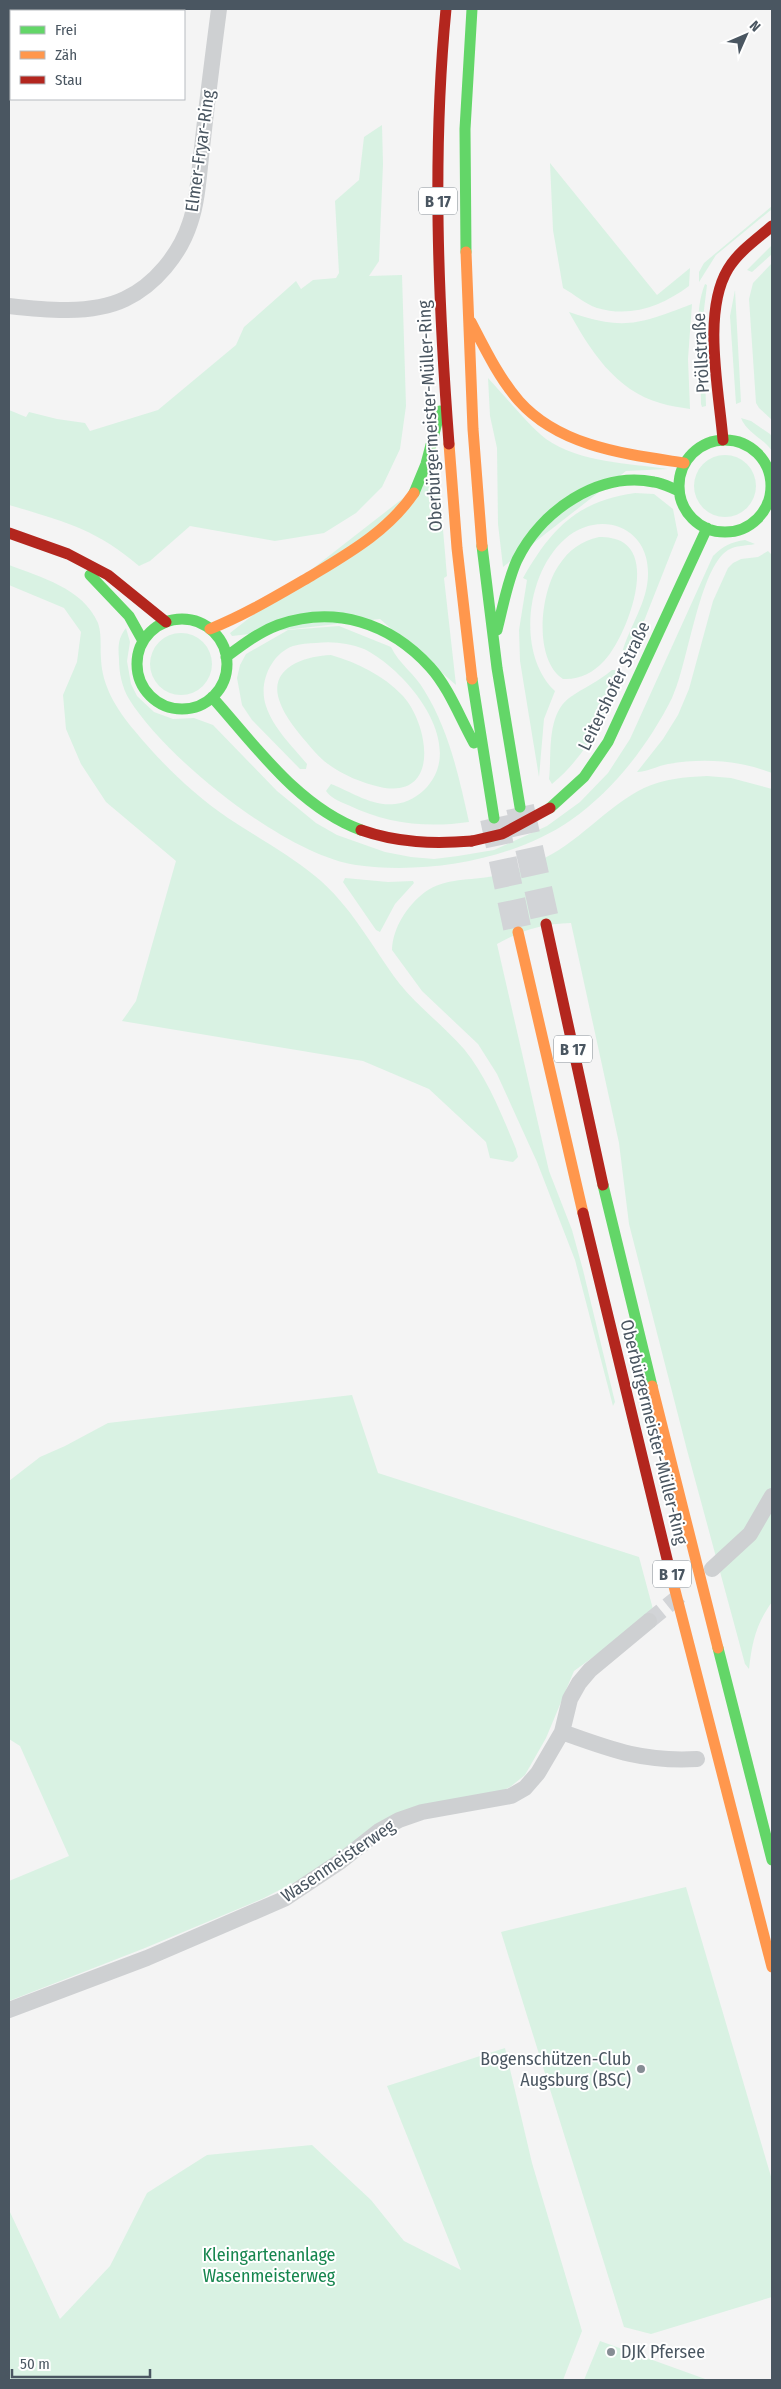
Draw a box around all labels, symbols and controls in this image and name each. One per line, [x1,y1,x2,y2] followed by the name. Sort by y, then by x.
[10,10,185,100] legend
[721,10,771,60] north arrow
[746,17,764,35] text: N
[55,21,77,39] text: Frei
[55,46,77,64] text: Zäh
[55,71,82,89] text: Stau
[181,88,220,213] street label: Elmer-Fryar-Ring
[419,188,457,215] road number: B 17
[413,299,447,532] street label: Oberbürgermeister-Müller-Ring
[688,312,714,394] street label: Pröllstraße
[573,618,655,754] street label: Leitershofer Straße
[554,1036,592,1062] road number: B 17
[615,1317,693,1547] street label: Oberbürgermeister-Müller-Ring
[653,1560,691,1588] road number: B 17
[277,1815,400,1907] street label: Wasenmeisterweg
[480,2048,631,2091] place label: Bogenschützen-Club Augsburg (BSC)
[635,2063,647,2075] marker: Bogenschützen-Club Augsburg (BSC)
[203,2244,336,2287] park label: Kleingartenanlage Wasenmeisterweg
[621,2341,705,2363] place label: DJK Pfersee
[12,2346,150,2378] scale bar
[605,2346,617,2358] marker: DJK Pfersee
[20,2355,50,2373] text: 50 m

